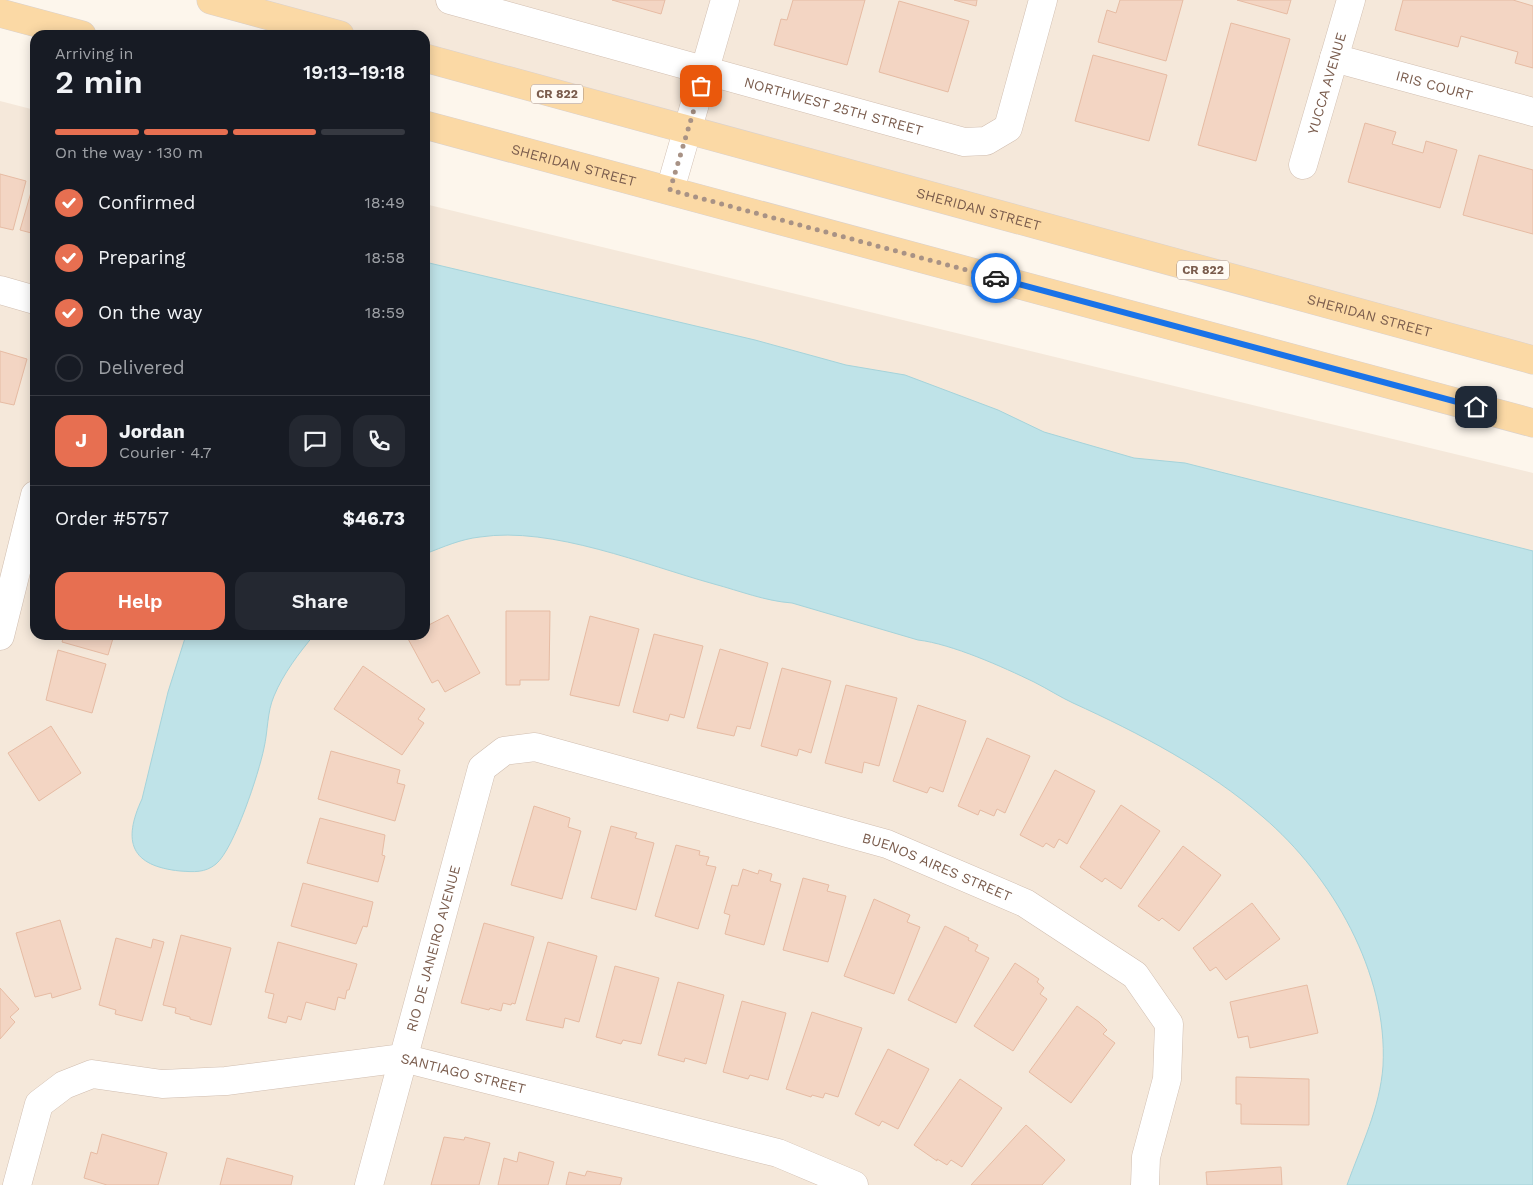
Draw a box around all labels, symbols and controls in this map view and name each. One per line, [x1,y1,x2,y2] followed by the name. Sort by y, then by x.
[1304,30,1349,136] street label: YUCCA AVENUE
[55,44,133,63] text: Arriving in
[303,61,405,84] text: 19:13–19:18
[55,63,143,101] text: 2 min
[680,65,722,107] pin
[1394,67,1475,103] street label: IRIS COURT
[687,72,715,100] icon: bag
[742,74,925,138] street label: NORTHWEST 25TH STREET
[531,85,583,104] road number: CR 822
[510,141,638,190] street label: SHERIDAN STREET
[55,143,203,162] text: On the way · 130 m
[915,184,1043,234] street label: SHERIDAN STREET
[55,189,83,217] icon: check
[98,191,195,214] text: Confirmed
[365,193,405,212] text: 18:49
[55,244,83,272] icon: check
[98,246,185,269] text: Preparing
[365,248,405,267] text: 18:58
[971,253,1021,303] courier
[1177,260,1229,280] road number: CR 822
[982,264,1010,292] icon: car
[1305,291,1434,340] street label: SHERIDAN STREET
[55,299,83,327] icon: check
[98,301,202,324] text: On the way
[365,303,405,322] text: 18:59
[98,356,185,379] text: Delivered
[1455,386,1497,428] pin
[1462,393,1490,421] icon: home
[289,415,341,467] button: chat
[353,415,405,467] button: phone
[119,420,185,443] text: Jordan
[75,429,87,452] text: J
[119,443,212,462] text: Courier · 4.7
[55,507,169,530] text: Order #5757
[343,507,405,530] text: $46.73
[55,572,225,630] button: Help
[235,572,405,630] button: Share
[861,830,1015,905] street label: BUENOS AIRES STREET
[403,863,463,1034] street label: RIO DE JANEIRO AVENUE
[399,1050,528,1097] street label: SANTIAGO STREET

